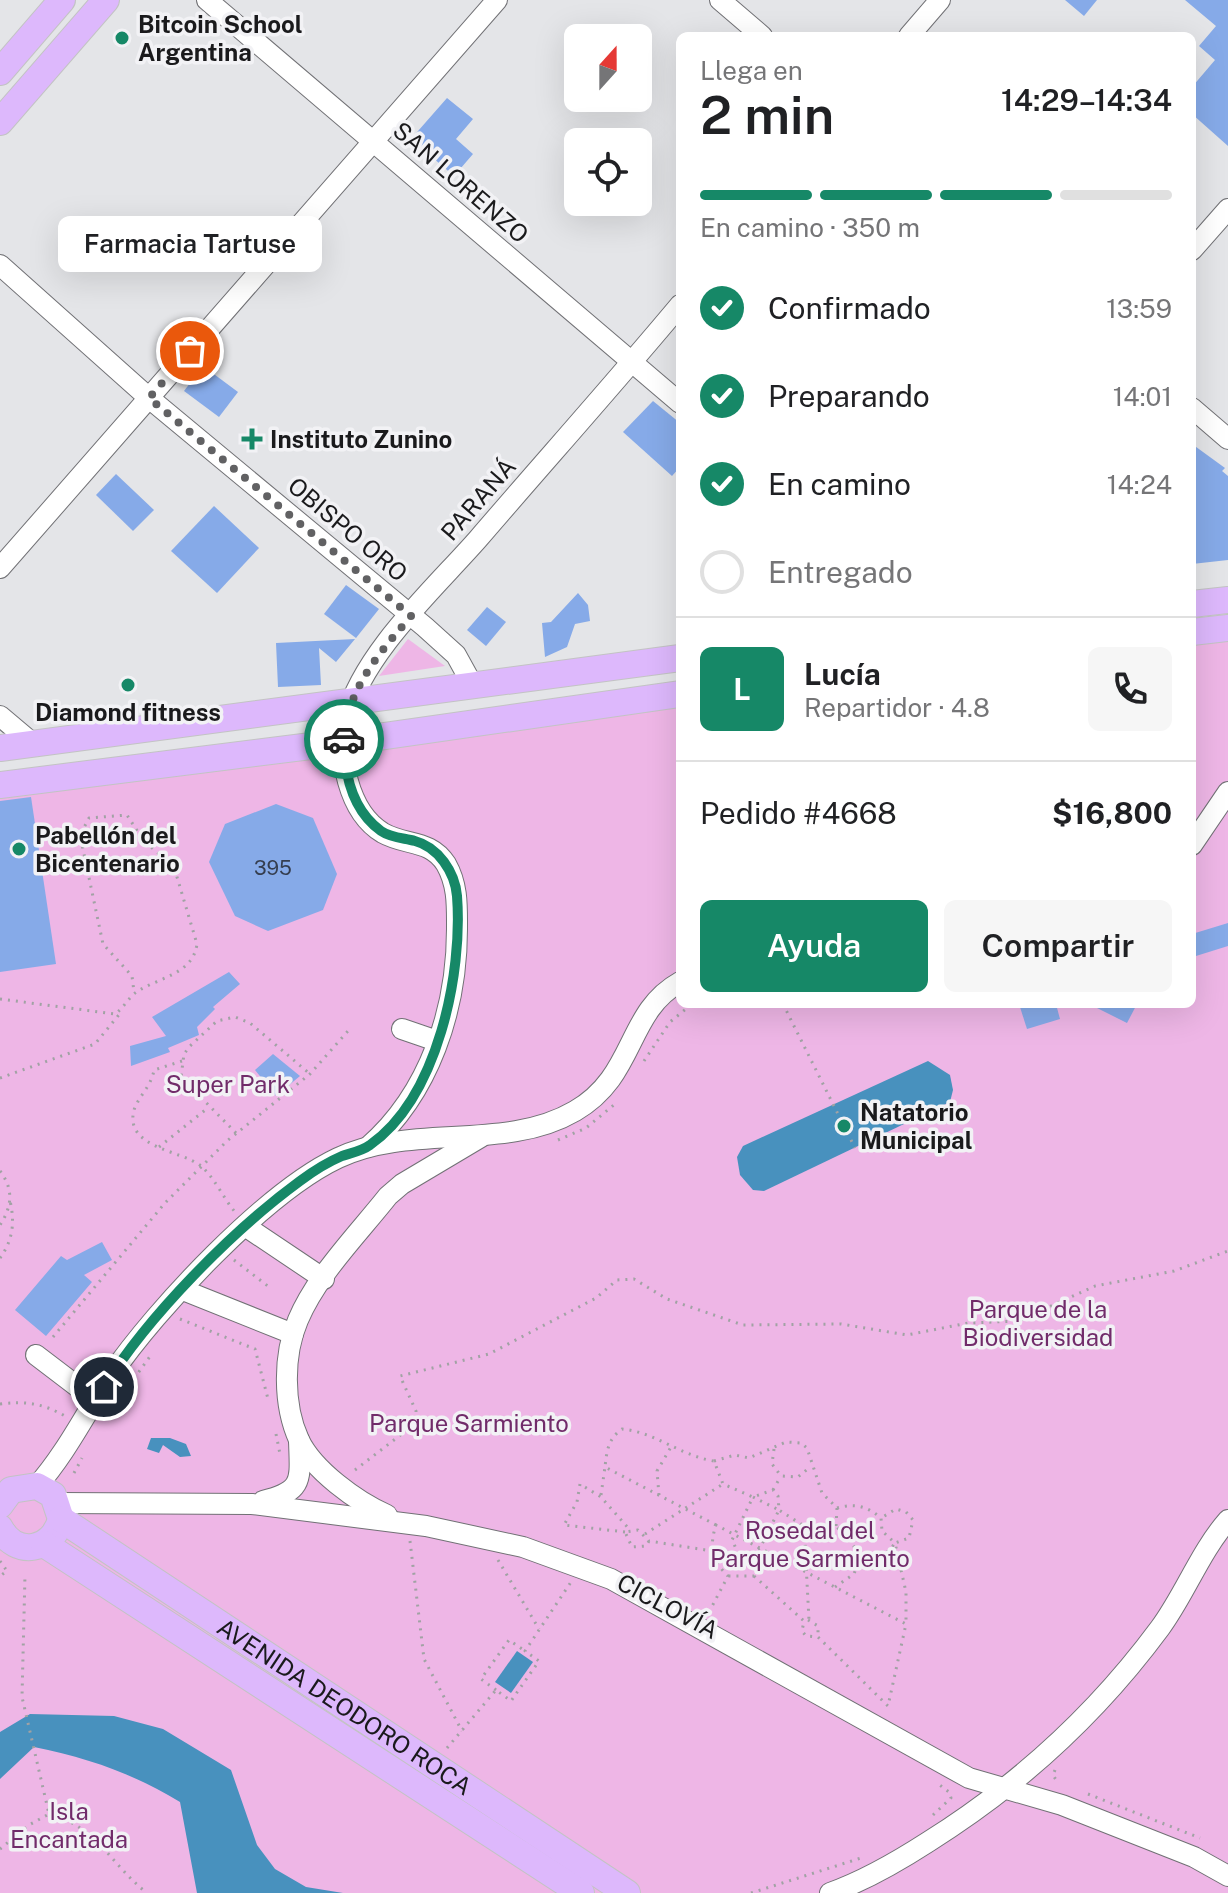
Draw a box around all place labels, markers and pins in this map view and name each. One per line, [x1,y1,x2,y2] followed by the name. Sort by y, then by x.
[138,10,303,66] place label: Bitcoin School Argentina
[113,29,131,47] marker: Bitcoin School Argentina
[58,215,322,271] callout: Farmacia Tartuse
[156,317,224,385] pin
[270,425,452,453] place label: Instituto Zunino
[241,428,263,450] marker: Instituto Zunino
[119,676,137,694] marker: Diamond fitness
[35,698,221,726] place label: Diamond fitness
[35,821,180,877] place label: Pabellón del Bicentenario
[10,840,28,858] marker: Pabellón del Bicentenario
[860,1098,973,1154] place label: Natatorio Municipal
[835,1117,853,1135] marker: Natatorio Municipal
[70,1353,138,1421] pin

